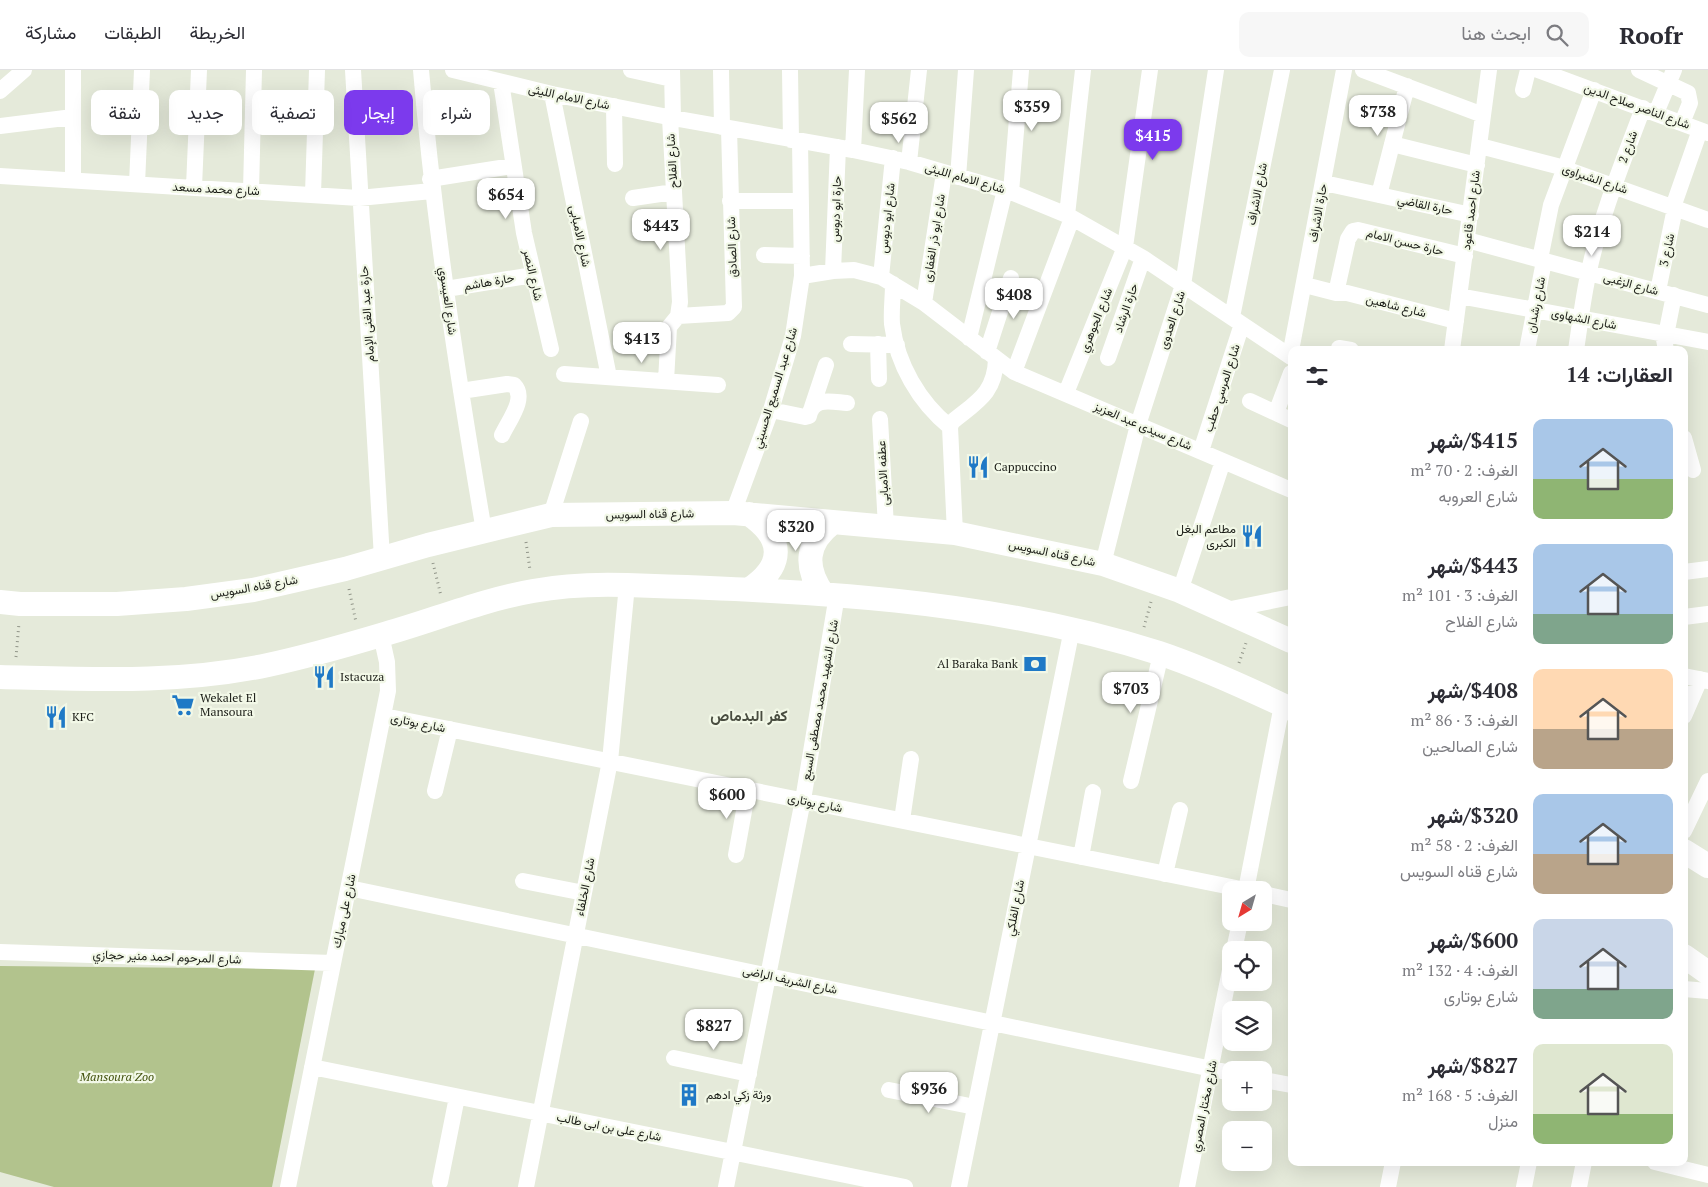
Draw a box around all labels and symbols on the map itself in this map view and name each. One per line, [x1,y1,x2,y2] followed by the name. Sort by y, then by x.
[1581,79,1692,134] street label: شارع الناصر صلاح الدين
[527,81,611,114] street label: شارع الامام الليثى
[1002,90,1062,132] pin: $359
[1348,94,1408,137] pin: $738
[869,102,929,144] pin: $562
[1123,118,1183,161] pin: $415
[1615,129,1642,166] street label: شارع 2
[663,133,682,189] street label: شارع الفلاح
[923,159,1007,198] street label: شارع الامام الليثى
[1560,160,1630,199] street label: شارع الشبراوى
[1243,161,1272,227] street label: شارع الاشراف
[1458,169,1485,251] street label: شارع احمد قاعود
[827,176,845,242] street label: حارة ابو دبوس
[476,178,536,220] pin: $654
[172,179,260,200] street label: شارع محمد مسعد
[875,182,900,254] street label: شارع ابو دبوس
[1305,183,1331,243] street label: حارة الاشراف
[1396,191,1454,221] street label: حارة القاضي
[919,193,950,283] street label: شارع ابو ذر الغفارى
[565,204,594,269] street label: شارع الامبابى
[631,208,691,251] pin: $443
[1562,214,1622,257] pin: $214
[723,216,742,278] street label: شارع الصادق
[1365,225,1445,259] street label: حارة حسن الامام
[1656,232,1679,268] street label: شارع 3
[518,247,547,303] street label: شارع النصر
[356,265,378,363] street label: حارة عبد الغنى الإمام
[433,266,461,336] street label: شارع العيسوي
[1601,269,1660,300] street label: شارع الزغبى
[462,270,516,294] street label: حارة هاشم
[1523,276,1550,335] street label: شارع رشدان
[984,278,1044,320] pin: $408
[1110,281,1142,335] street label: حارة الرشاد
[1076,285,1118,355] street label: شارع الجوهري
[1155,289,1190,351] street label: شارع العدوى
[1364,291,1428,322] street label: شارع شاهين
[1550,305,1618,334] street label: شارع الشهاوى
[612,322,672,364] pin: $413
[749,325,803,451] street label: شارع عبد السميع الحسيني
[1200,342,1246,435] street label: شارع المرسي حطب
[1090,398,1194,455] street label: شارع سيدى عبد العزيز
[873,440,893,506] street label: عطفه الامبابى
[965,454,991,480] restaurant icon: Cappuccino
[994,459,1057,474] place label: Cappuccino
[606,505,694,524] street label: شارع قناه السويس
[766,510,826,552] pin: $320
[1176,521,1236,551] place label: مطاعم البغل الكبرى
[1239,523,1265,549] restaurant icon: مطاعم البغل الكبرى
[1007,536,1097,571] street label: شارع قناه السويس
[209,571,299,604] street label: شارع قناه السويس
[798,618,843,782] street label: شارع الشهيد محمد مصطفى السبع
[1022,651,1048,677] bank icon: Al Baraka Bank
[937,656,1019,671] place label: Al Baraka Bank
[311,664,337,690] restaurant icon: Istacuza
[340,669,384,684] place label: Istacuza
[1101,672,1161,714] pin: $703
[200,690,257,719] place label: Wekalet El Mansoura
[170,692,196,718] supermarket icon: Wekalet El Mansoura
[43,704,69,730] restaurant icon: KFC
[710,705,788,725] district label: كفر البدماص
[72,709,94,724] place label: KFC
[389,710,447,737] street label: شارع بوتارى
[697,778,757,820] pin: $600
[786,790,844,817] street label: شارع بوتارى
[571,856,599,918] street label: شارع الخلفاء
[328,872,361,950] street label: شارع على مبارك
[1002,878,1030,938] street label: شارع الفلكي
[1222,881,1272,931] north arrow
[92,946,242,970] street label: شارع المرحوم احمد منير حجازي
[741,962,839,999] street label: شارع الشريف الراضى
[684,1008,744,1051] pin: $827
[1187,1059,1223,1154] street label: شارع مختار المصري
[79,1069,154,1084] park label: Mansoura Zoo
[899,1072,959,1114] pin: $936
[676,1082,702,1108] building icon: ورثة زكي ادهم
[706,1087,771,1105] place label: ورثة زكي ادهم
[555,1109,663,1146] street label: شارع على بن ابى طالب

